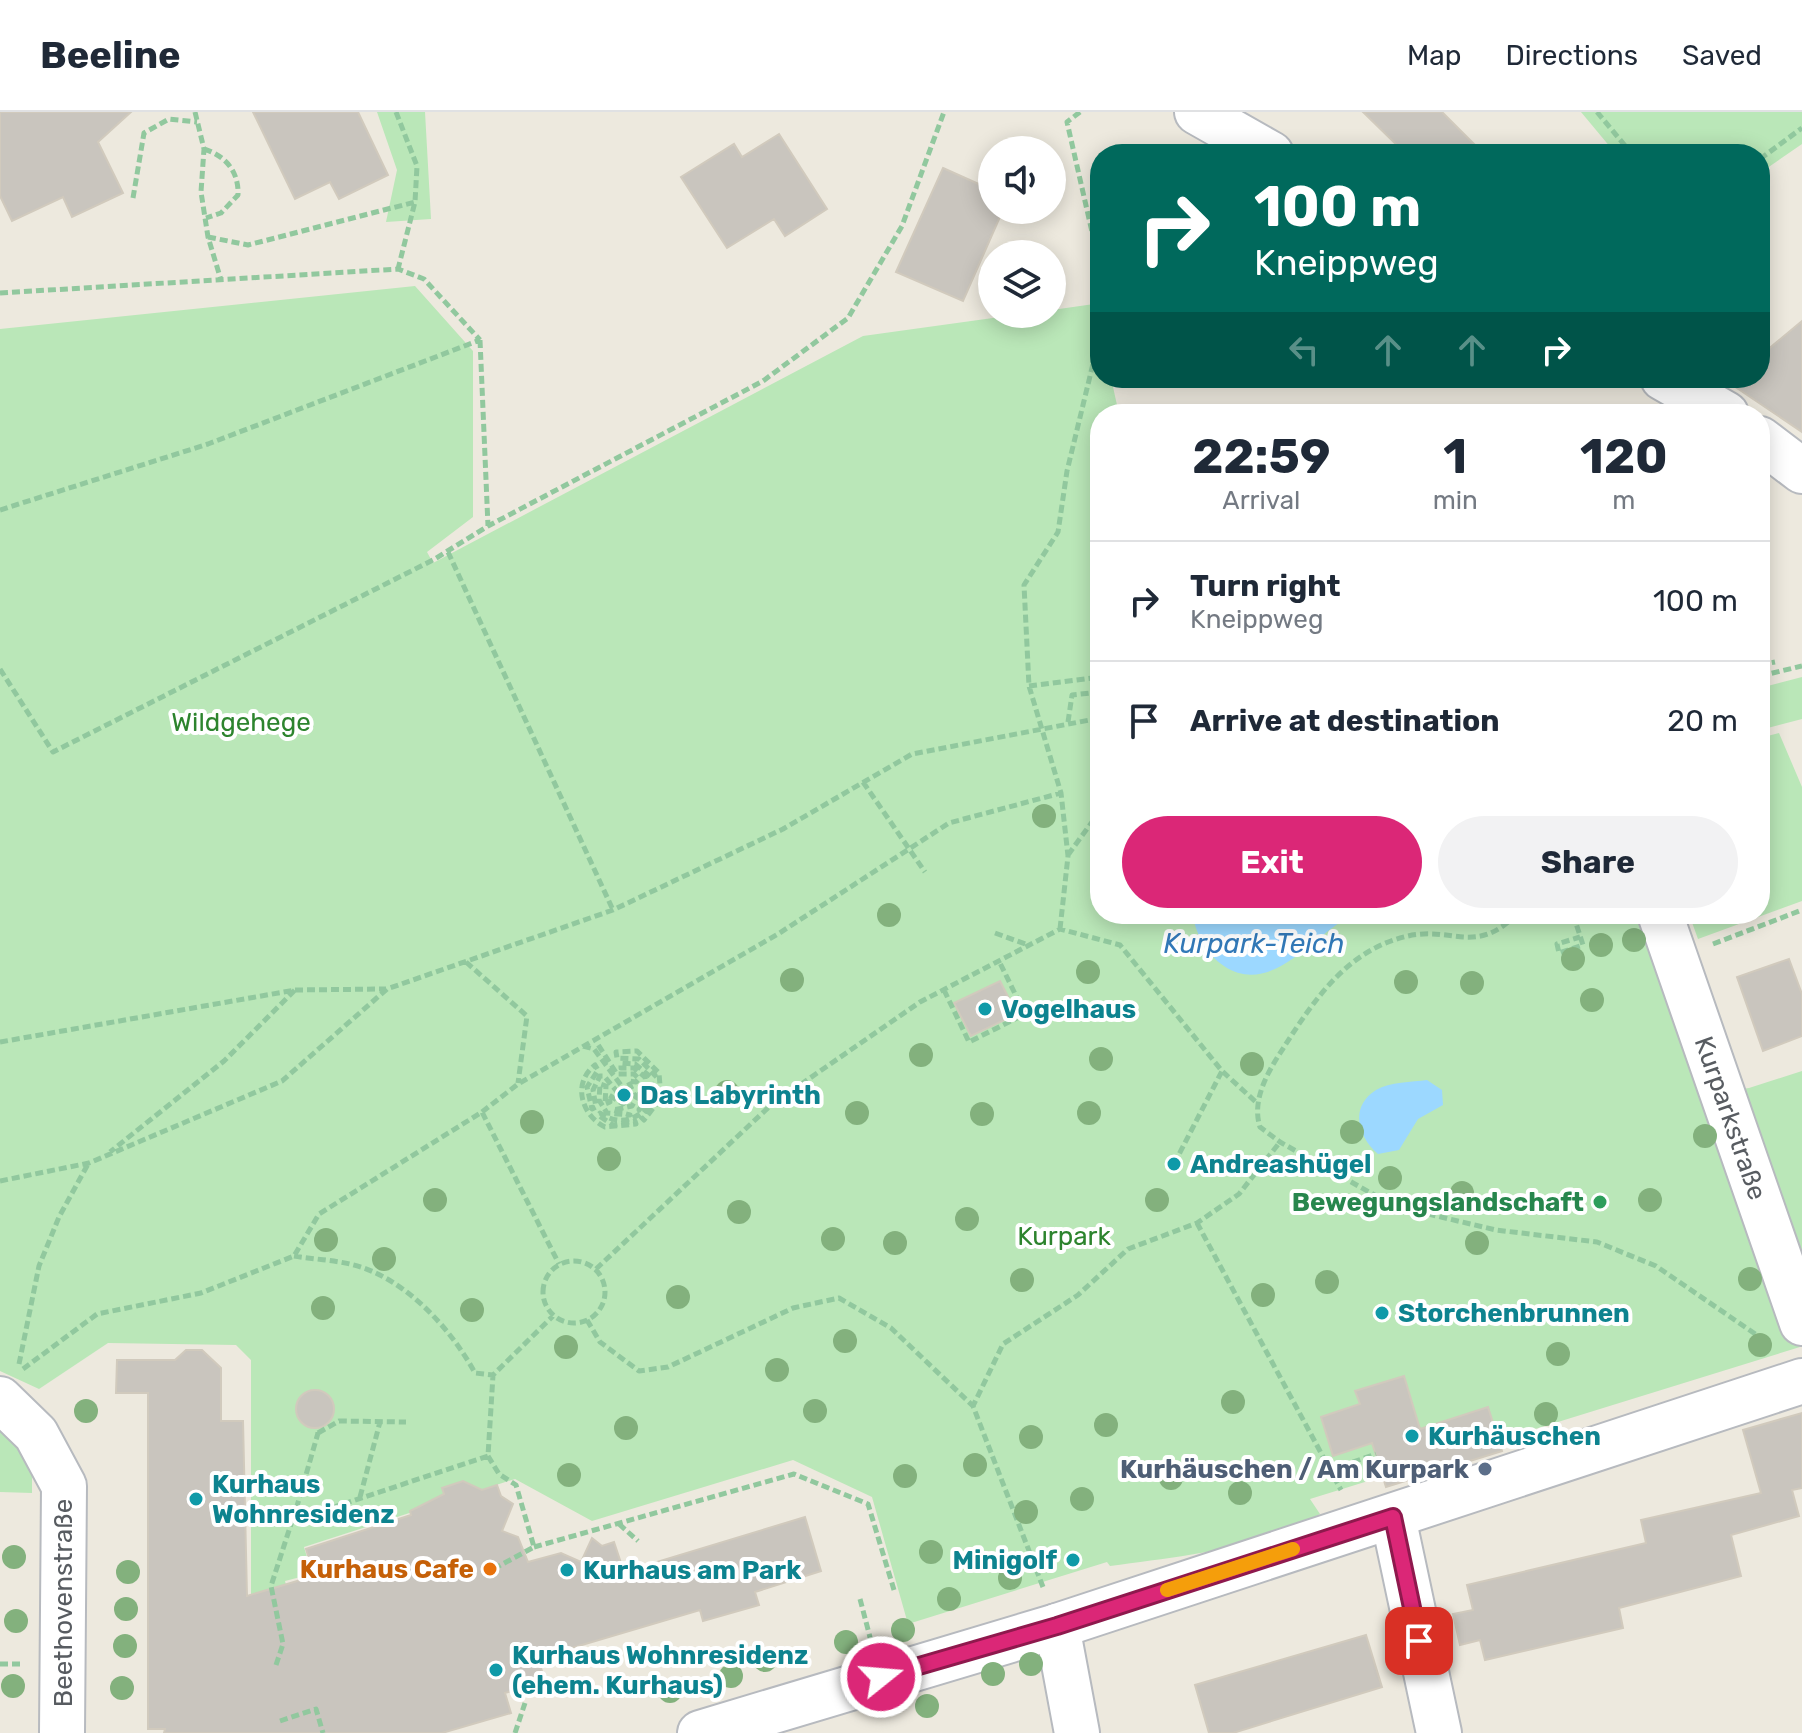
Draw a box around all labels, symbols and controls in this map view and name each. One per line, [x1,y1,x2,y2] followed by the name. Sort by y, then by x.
[40,32,181,78] text: Beeline
[1407,39,1461,72] text: Map
[1505,39,1638,72] text: Directions
[1682,39,1762,72] text: Saved
[978,136,1066,328] map controls
[978,136,1066,224] button: sound
[1254,174,1421,240] text: 100 m
[1122,176,1226,280] icon: right
[978,240,1066,328] button: layers
[1254,241,1439,284] text: Kneippweg
[1282,328,1326,372] icon: left
[1366,328,1410,372] icon: ahead
[1450,328,1494,372] icon: ahead
[1534,328,1578,372] icon: right
[1192,428,1330,485] text: 22:59
[1443,428,1467,485] text: 1
[1580,428,1668,485] text: 120
[1222,485,1300,516] text: Arrival
[1433,485,1478,516] text: min
[1612,485,1635,516] text: m
[1190,568,1341,604] text: Turn right
[1122,579,1166,623] icon: right
[1653,583,1738,619] text: 100 m
[1190,604,1323,635] text: Kneippweg
[1122,699,1166,743] icon: arrive
[1190,703,1500,739] text: Arrive at destination
[1667,703,1738,739] text: 20 m
[171,707,311,738] park label: Wildgehege
[1122,816,1422,908] button: Exit
[1438,816,1738,908] button: Share
[1164,927,1344,960] water label: Kurpark-Teich
[1001,994,1136,1025] place label: Vogelhaus
[976,1000,994,1018] marker: Vogelhaus
[1688,1032,1774,1204] street label: Kurparkstraße
[640,1080,821,1111] place label: Das Labyrinth
[615,1086,633,1104] marker: Das Labyrinth
[1190,1149,1372,1180] place label: Andreashügel
[1165,1155,1183,1173] marker: Andreashügel
[1292,1187,1584,1218] place label: Bewegungslandschaft
[1591,1193,1609,1211] marker: Bewegungslandschaft
[1017,1221,1111,1252] park label: Kurpark
[1398,1298,1630,1329] place label: Storchenbrunnen
[1373,1304,1391,1322] marker: Storchenbrunnen
[1428,1421,1601,1452] place label: Kurhäuschen
[1403,1427,1421,1445] marker: Kurhäuschen
[1120,1454,1470,1485] place label: Kurhäuschen / Am Kurpark
[1476,1460,1494,1478] marker: Kurhäuschen / Am Kurpark
[212,1469,395,1530] place label: Kurhaus Wohnresidenz
[187,1490,205,1508] marker: Kurhaus Wohnresidenz
[48,1499,79,1707] street label: Beethovenstraße
[953,1545,1057,1576] place label: Minigolf
[1064,1551,1082,1569] marker: Minigolf
[300,1554,474,1585] place label: Kurhaus Cafe
[583,1555,802,1586] place label: Kurhaus am Park
[481,1560,499,1578] marker: Kurhaus Cafe
[558,1561,576,1579] marker: Kurhaus am Park
[1385,1607,1453,1675] pin
[1397,1619,1441,1663] icon: arrive
[839,1635,923,1719] position arrow
[512,1640,808,1701] place label: Kurhaus Wohnresidenz (ehem. Kurhaus)
[487,1661,505,1679] marker: Kurhaus Wohnresidenz (ehem. Kurhaus)

